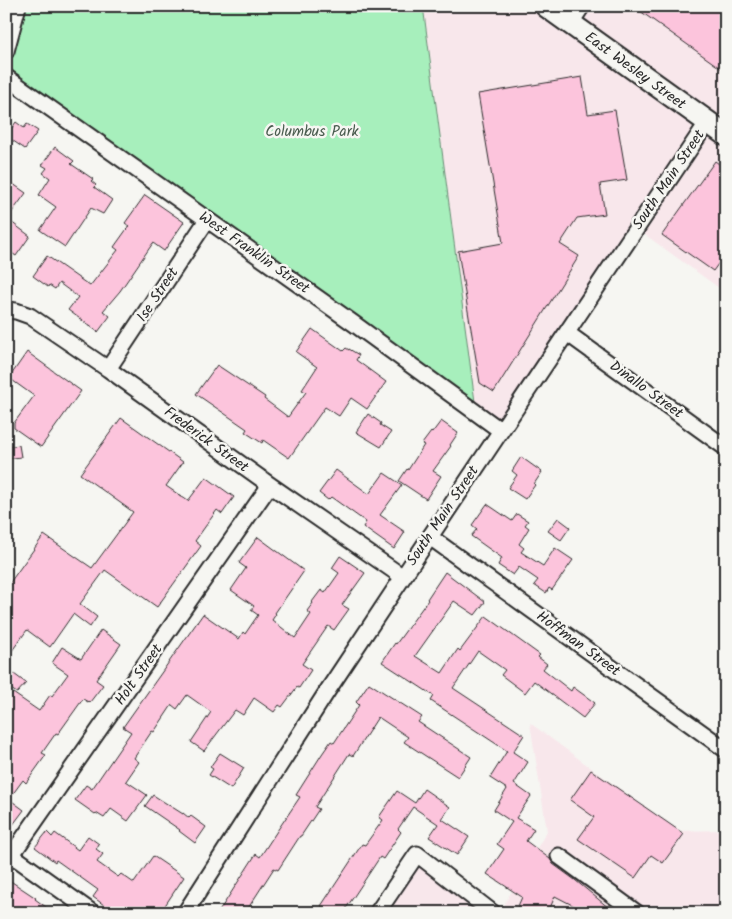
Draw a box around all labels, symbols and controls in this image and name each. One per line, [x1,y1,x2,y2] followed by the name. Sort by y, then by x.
[579,26,691,116] street label: East Wesley Street
[265,120,360,144] park label: Columbus Park
[627,125,712,235] street label: South Main Street
[194,206,315,300] street label: West Franklin Street
[131,262,185,327] street label: Ise Street
[604,355,688,425] street label: Dinallo Street
[158,401,254,479] street label: Frederick Street
[401,461,486,571] street label: South Main Street
[531,605,625,683] street label: Hoffman Street
[109,639,169,711] street label: Holt Street

